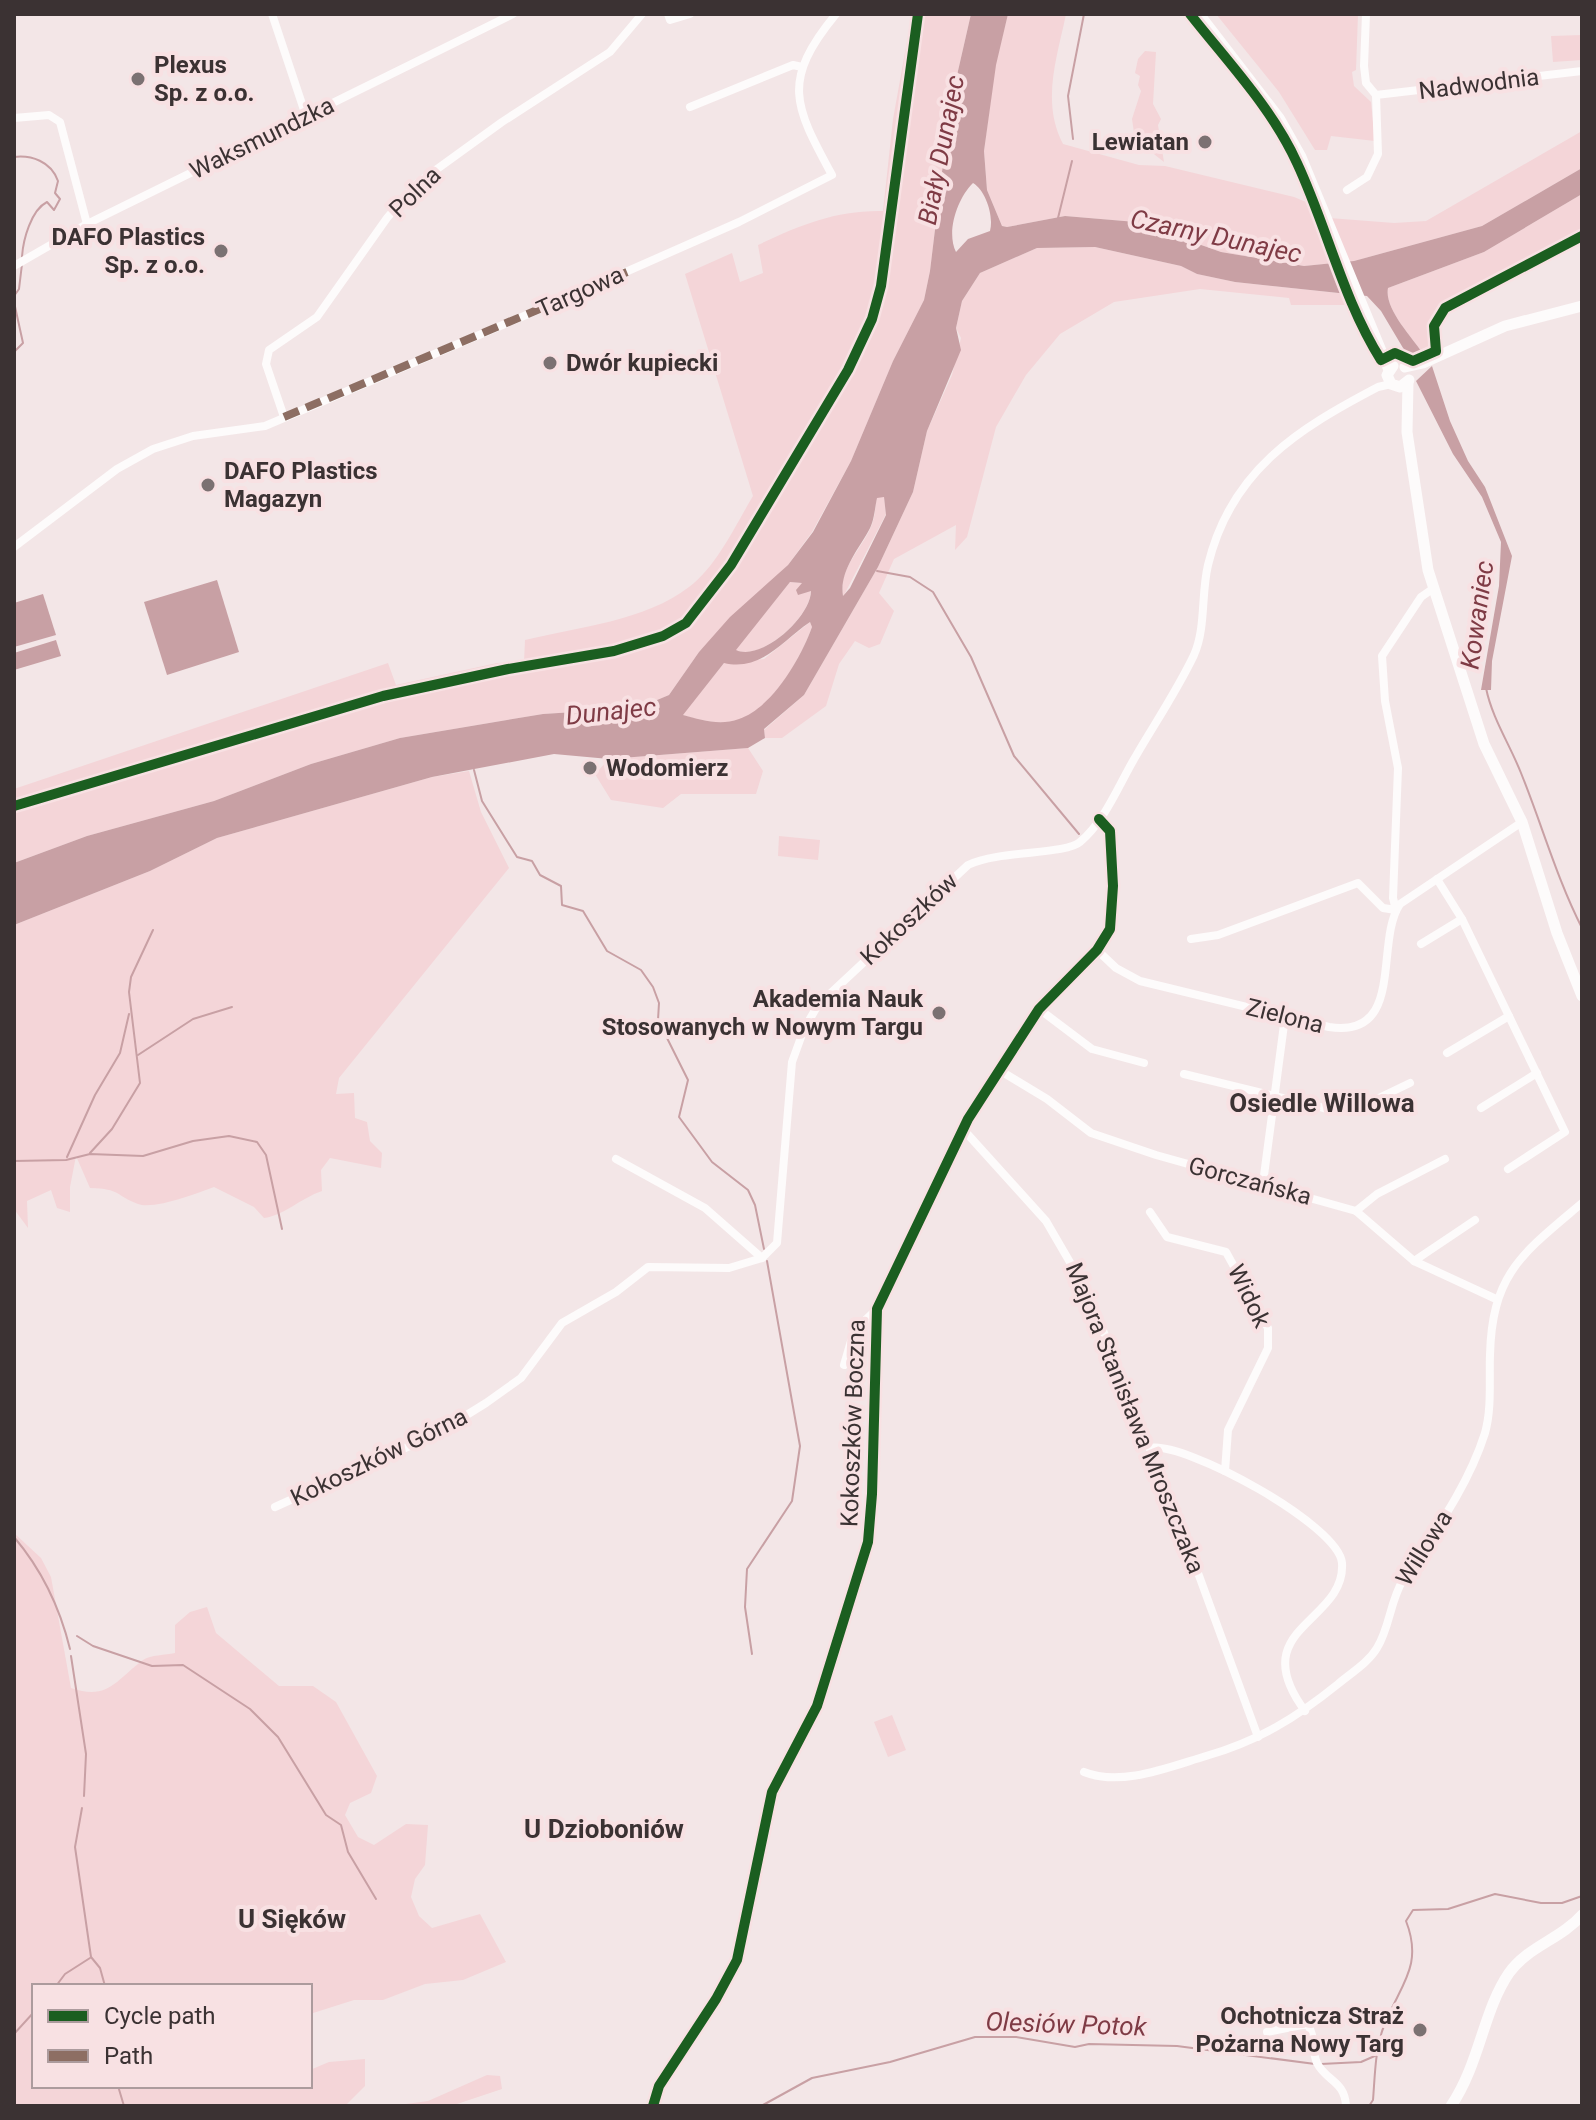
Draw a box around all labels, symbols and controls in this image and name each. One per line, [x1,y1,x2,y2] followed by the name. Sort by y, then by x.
[154,51,254,107] place label: Plexus Sp. z o.o.
[1417,63,1541,105] street label: Nadwodnia
[129,70,147,88] marker: Plexus Sp. z o.o.
[912,73,970,227] water label: Biały Dunajec
[185,91,339,185] street label: Waksmundzka
[1092,128,1189,156] place label: Lewiatan
[1196,133,1214,151] marker: Lewiatan
[383,161,447,223] street label: Polna
[1128,203,1304,269] water label: Czarny Dunajec
[52,223,205,279] place label: DAFO Plastics Sp. z o.o.
[212,242,230,260] marker: DAFO Plastics Sp. z o.o.
[532,260,628,324] street label: Targowa
[566,349,718,377] place label: Dwór kupiecki
[541,354,559,372] marker: Dwór kupiecki
[224,457,377,513] place label: DAFO Plastics Magazyn
[199,476,217,494] marker: DAFO Plastics Magazyn
[1455,559,1499,671] water label: Kowaniec
[564,691,658,731] water label: Dunajec
[606,754,728,782] place label: Wodomierz
[581,759,599,777] marker: Wodomierz
[855,867,963,971] street label: Kokoszków
[602,985,924,1041] place label: Akademia Nauk Stosowanych w Nowym Targu
[1243,993,1327,1039] street label: Zielona
[930,1004,948,1022] marker: Akademia Nauk Stosowanych w Nowym Targu
[1229,1088,1415,1118] district label: Osiedle Willowa
[1185,1151,1315,1211] street label: Gorczańska
[1060,1259,1210,1577] street label: Majora Stanisława Mroszczaka
[1222,1260,1277,1333] street label: Widok
[835,1319,871,1527] street label: Kokoszków Boczna
[286,1402,472,1512] street label: Kokoszków Górna
[1390,1505,1458,1591] street label: Willowa
[524,1814,684,1844] district label: U Dzioboniów
[238,1904,346,1934] district label: U Sięków
[32,1984,312,2088] legend
[104,2002,216,2030] text: Cycle path
[1195,2002,1404,2058] place label: Ochotnicza Straż Pożarna Nowy Targ
[985,2006,1148,2042] water label: Olesiów Potok
[1411,2021,1429,2039] marker: Ochotnicza Straż Pożarna Nowy Targ
[104,2042,153,2070] text: Path

